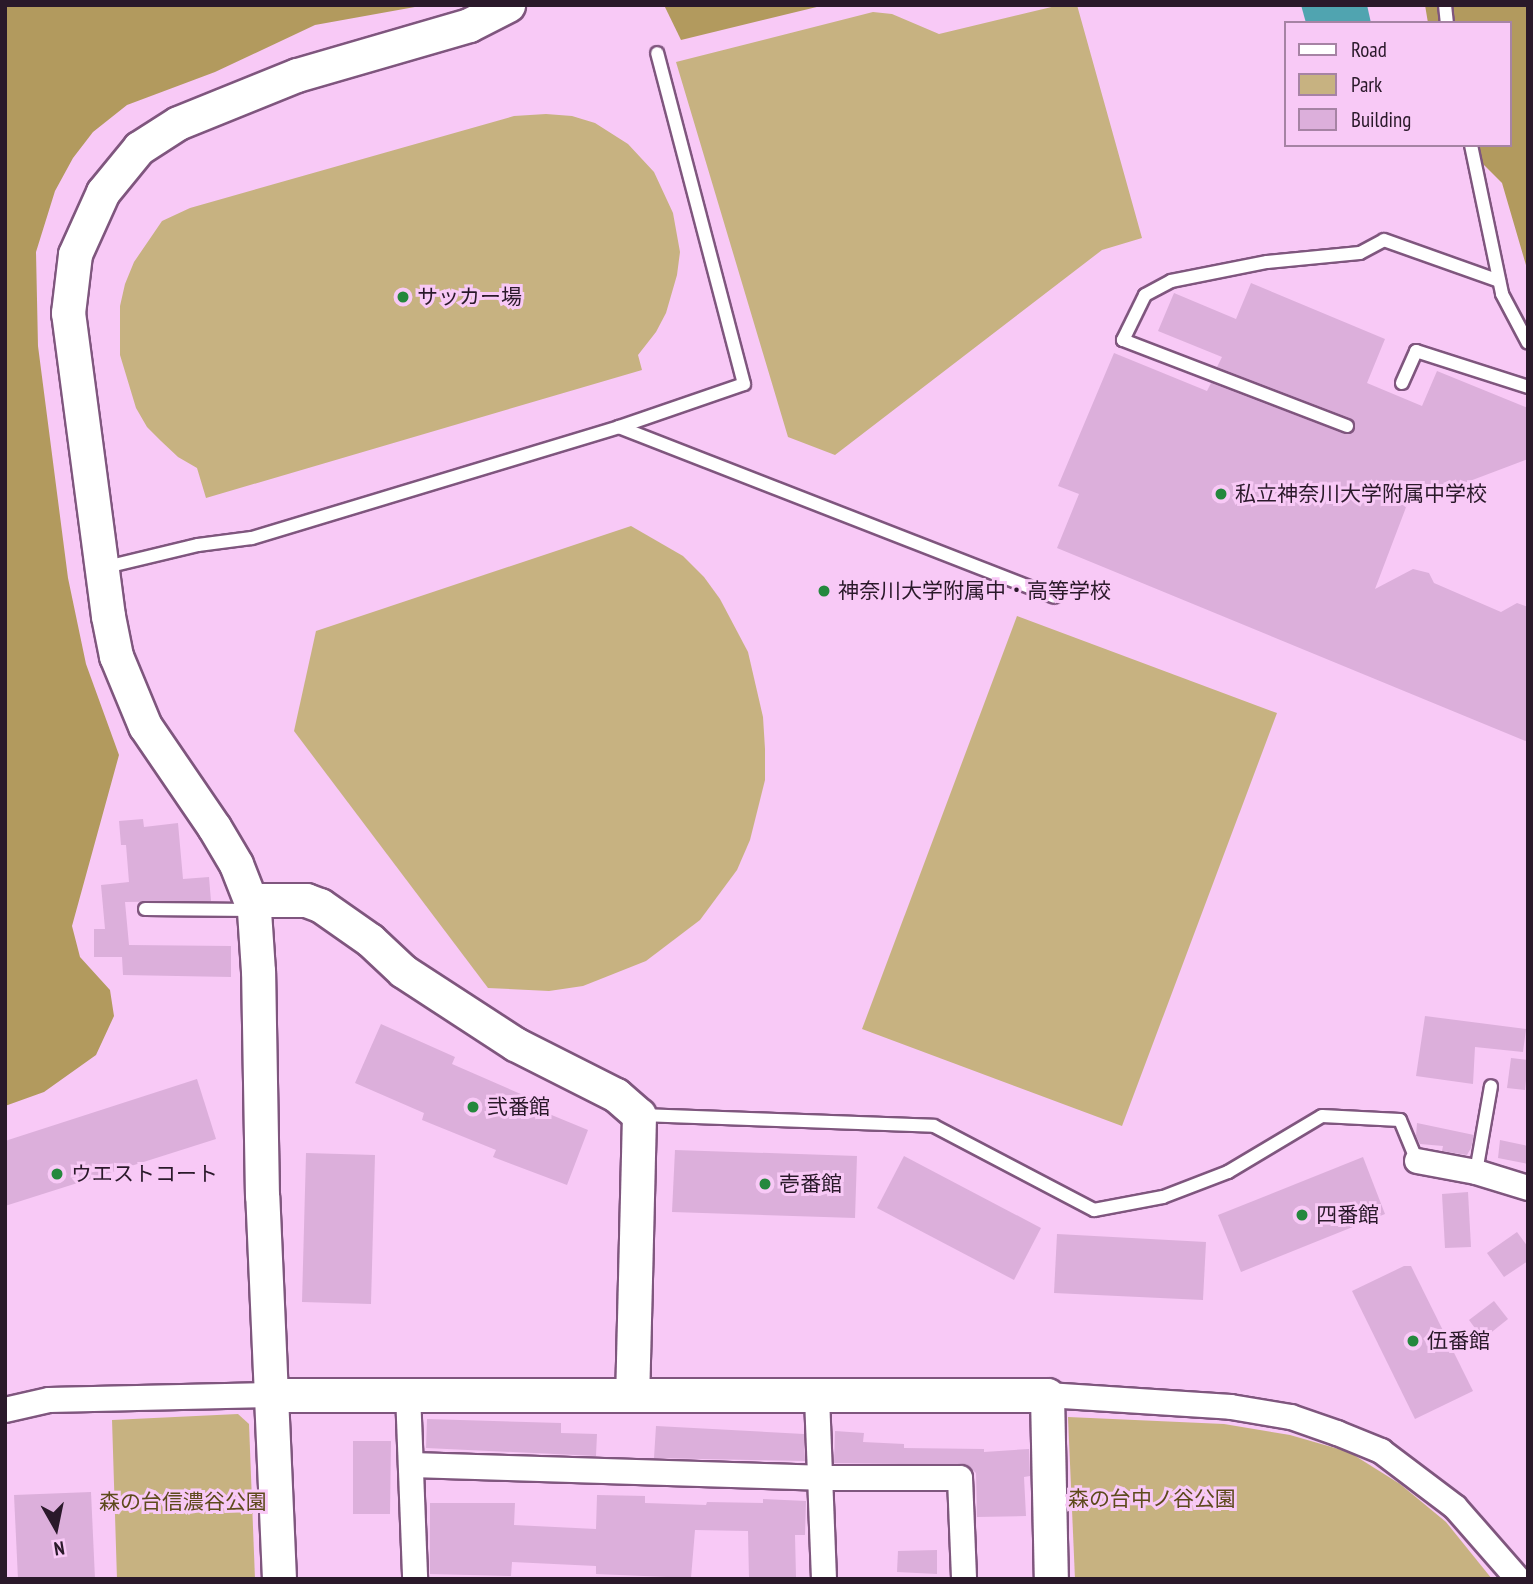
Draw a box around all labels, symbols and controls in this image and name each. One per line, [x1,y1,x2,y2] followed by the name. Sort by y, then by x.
[1284,21,1512,147] legend
[1351,36,1387,63] text: Road
[1351,71,1382,98] text: Park
[1351,106,1411,133] text: Building
[417,284,522,310] place label: サッカー場
[395,289,411,305] marker: サッカー場
[1235,481,1487,507] place label: 私立神奈川大学附属中学校
[1213,486,1229,502] marker: 私立神奈川大学附属中学校
[838,578,1111,604] place label: 神奈川大学附属中・高等学校
[816,583,832,599] marker: 神奈川大学附属中・高等学校
[487,1094,550,1120] place label: 弐番館
[465,1099,481,1115] marker: 弐番館
[71,1161,218,1187] place label: ウエストコート
[49,1166,65,1182] marker: ウエストコート
[779,1171,842,1197] place label: 壱番館
[757,1176,773,1192] marker: 壱番館
[1316,1202,1379,1228] place label: 四番館
[1294,1207,1310,1223] marker: 四番館
[1427,1328,1490,1354] place label: 伍番館
[1405,1333,1421,1349] marker: 伍番館
[1068,1486,1236,1512] park label: 森の台中ノ谷公園
[99,1489,267,1515] park label: 森の台信濃谷公園
[21,1493,91,1563] north arrow
[52,1536,66,1561] text: N

